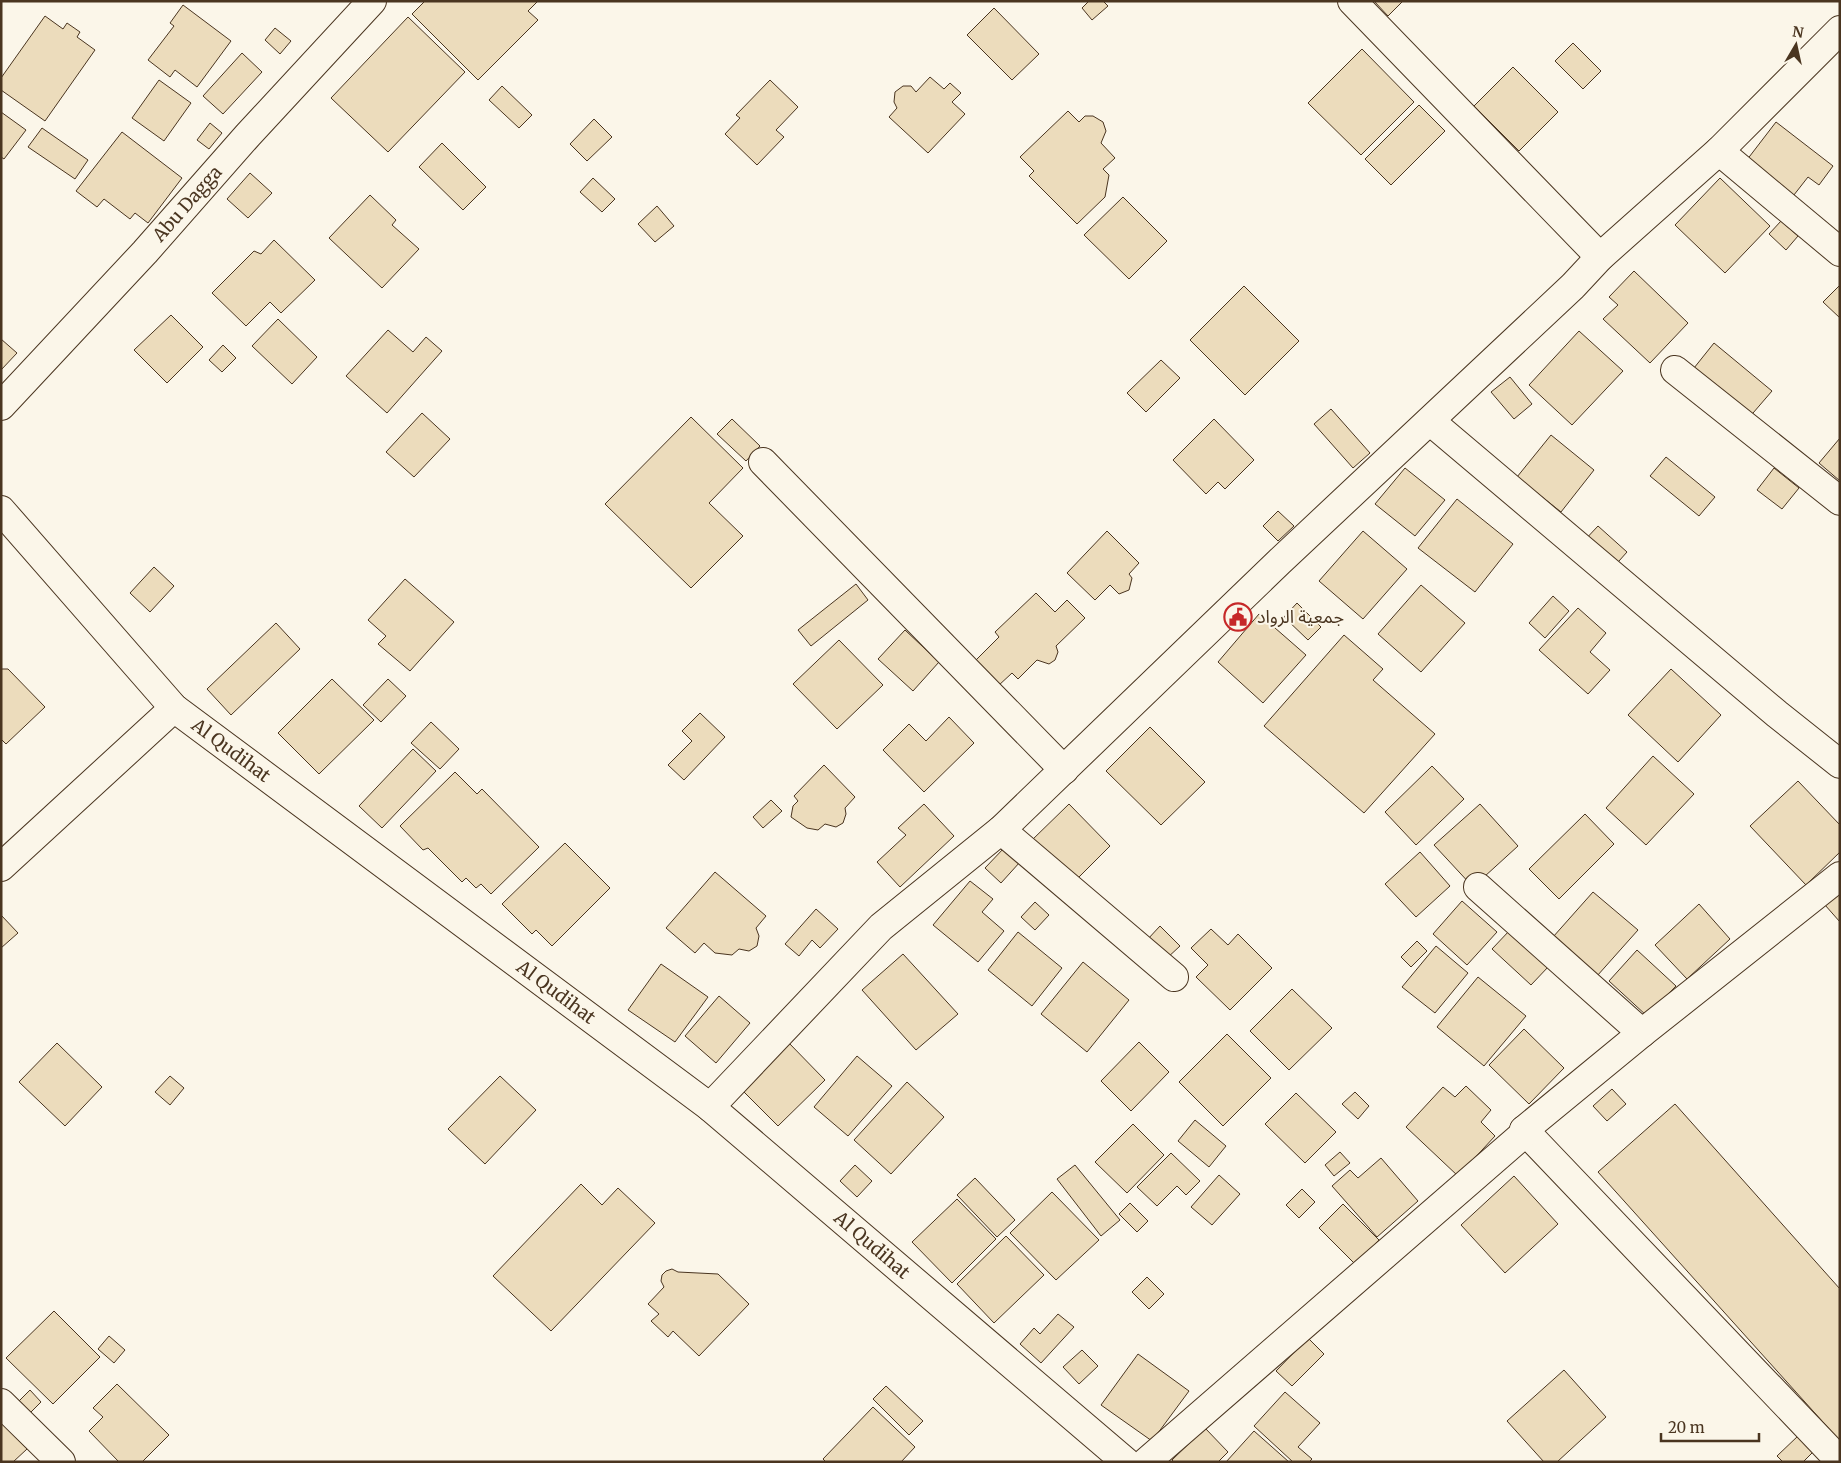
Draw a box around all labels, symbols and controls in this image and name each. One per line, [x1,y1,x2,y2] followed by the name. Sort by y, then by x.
[1771,20,1821,70] north arrow
[1791,22,1805,42] text: N
[147,160,227,247] street label: Abu Dagga
[1223,602,1253,632] public building icon: جمعية الرواد
[1257,605,1344,628] place label: جمعية الرواد
[187,713,275,787] street label: Al Qudihat
[511,954,600,1029] street label: Al Qudihat
[829,1205,915,1284] street label: Al Qudihat
[1661,1410,1758,1442] scale bar
[1668,1418,1705,1437] text: 20 m

